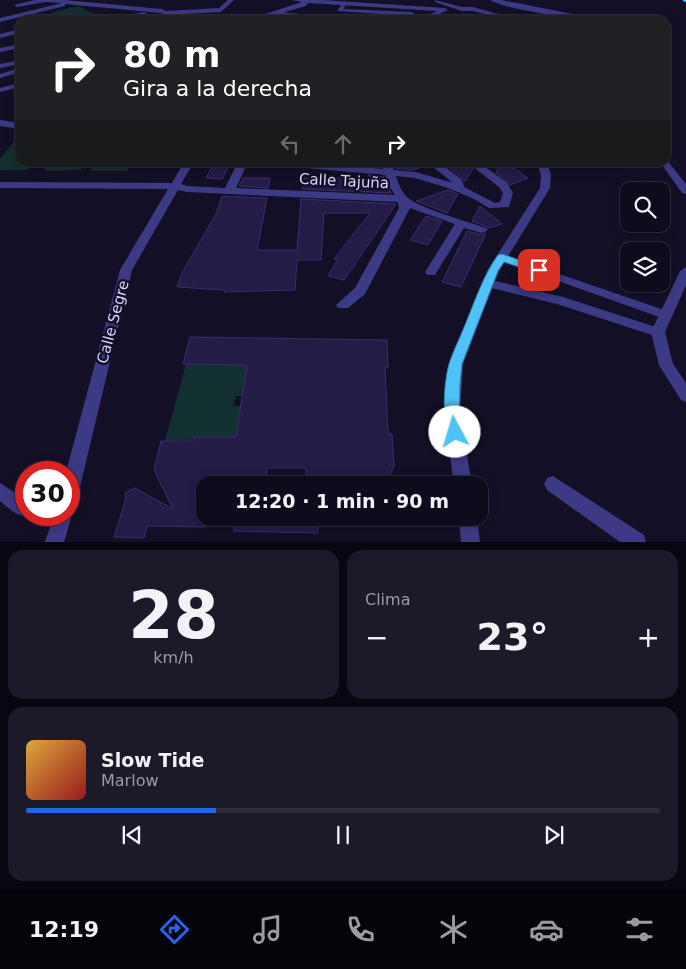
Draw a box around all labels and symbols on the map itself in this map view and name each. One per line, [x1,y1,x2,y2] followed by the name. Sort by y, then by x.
[298,170,390,192] street label: Calle Tajuña
[518,249,560,291] pin
[93,278,133,366] street label: Calle Segre
[428,405,480,457] position arrow
[15,461,80,526] speed limit sign: 30

